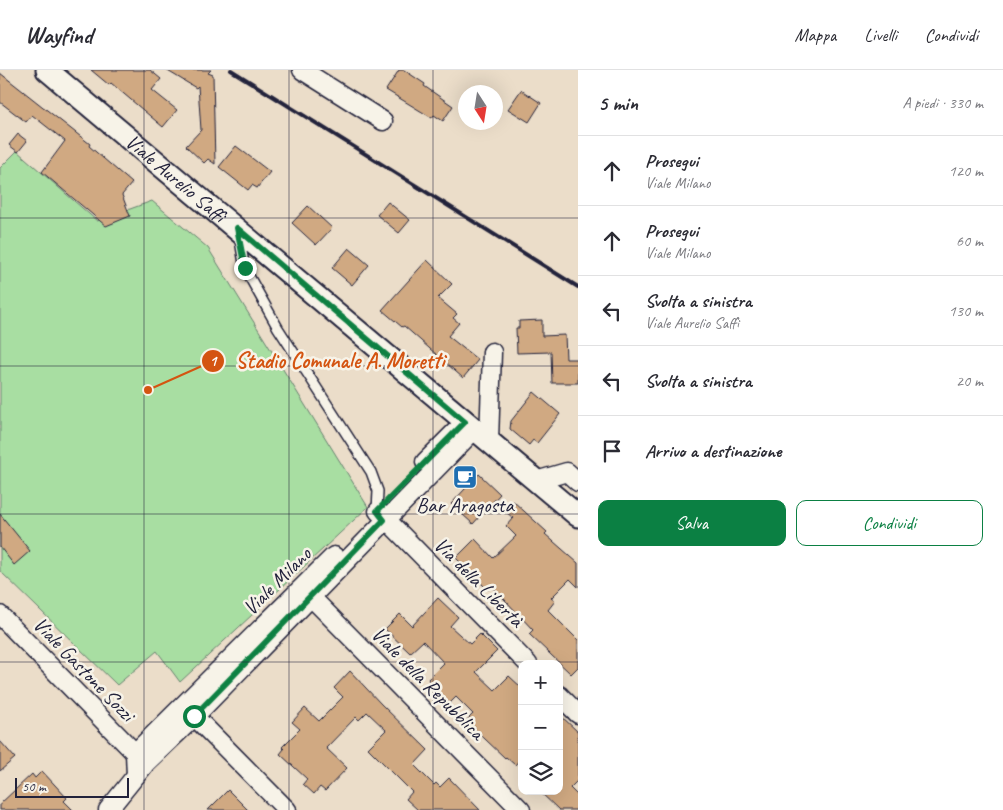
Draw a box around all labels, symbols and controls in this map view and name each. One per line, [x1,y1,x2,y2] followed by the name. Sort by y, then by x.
[25,20,92,50] text: Wayfind
[795,24,836,46] text: Mappa
[864,24,897,46] text: Livelli
[925,24,978,46] text: Condividi
[458,85,503,130] north arrow
[598,90,638,116] text: 5 min
[902,93,983,113] text: A piedi · 330 m
[120,129,233,229] street label: Viale Aurelio Saffi
[645,149,698,173] text: Prosegui
[598,157,626,185] icon: ahead
[949,161,983,181] text: 120 m
[645,173,711,193] text: Viale Milano
[645,219,698,243] text: Prosegui
[598,227,626,255] icon: ahead
[956,231,983,251] text: 60 m
[645,243,711,263] text: Viale Milano
[234,257,257,280] route end
[645,289,752,313] text: Svolta a sinistra
[598,297,626,325] icon: left
[949,301,983,321] text: 130 m
[645,313,739,333] text: Viale Aurelio Saffi
[201,342,455,379] callout: Stadio Comunale A. Moretti
[236,347,447,375] text: Stadio Comunale A. Moretti
[210,352,219,371] text: 1
[598,367,626,395] icon: left
[645,369,752,393] text: Svolta a sinistra
[956,371,983,391] text: 20 m
[598,437,626,465] icon: arrive
[645,439,781,463] text: Arrivo a destinazione
[452,464,478,490] cafe icon: Bar Aragosta
[416,492,516,518] place label: Bar Aragosta
[598,500,786,546] button: Salva
[796,500,983,546] button: Condividi
[429,532,531,634] street label: Via della Libertà
[237,540,318,621] street label: Viale Milano
[28,611,142,729] street label: Viale Gastone Sozzi
[366,621,492,747] street label: Viale della Repubblica
[518,660,563,795] map controls
[518,660,563,705] button: +
[183,705,206,728] route start
[518,705,563,750] button: −
[518,750,563,795] button: layers
[15,775,129,798] scale bar
[22,778,46,795] text: 50 m

